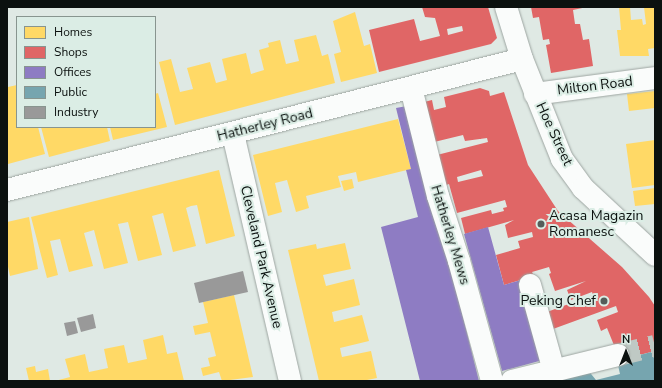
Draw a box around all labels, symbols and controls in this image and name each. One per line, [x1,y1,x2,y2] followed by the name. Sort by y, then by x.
[16,16,156,128] legend
[54,24,92,40] text: Homes
[54,44,88,60] text: Shops
[54,64,91,80] text: Offices
[556,73,634,99] street label: Milton Road
[54,84,87,100] text: Public
[532,100,576,168] street label: Hoe Street
[54,104,98,120] text: Industry
[215,105,315,145] street label: Hatherley Road
[427,183,473,287] street label: Hatherley Mews
[236,184,286,330] street label: Cleveland Park Avenue
[549,208,643,240] place label: Acasa Magazin Romanesc
[536,219,546,229] marker: Acasa Magazin Romanesc
[521,293,596,309] place label: Peking Chef
[599,296,609,306] marker: Peking Chef
[606,332,646,372] north arrow
[622,332,630,347] text: N

